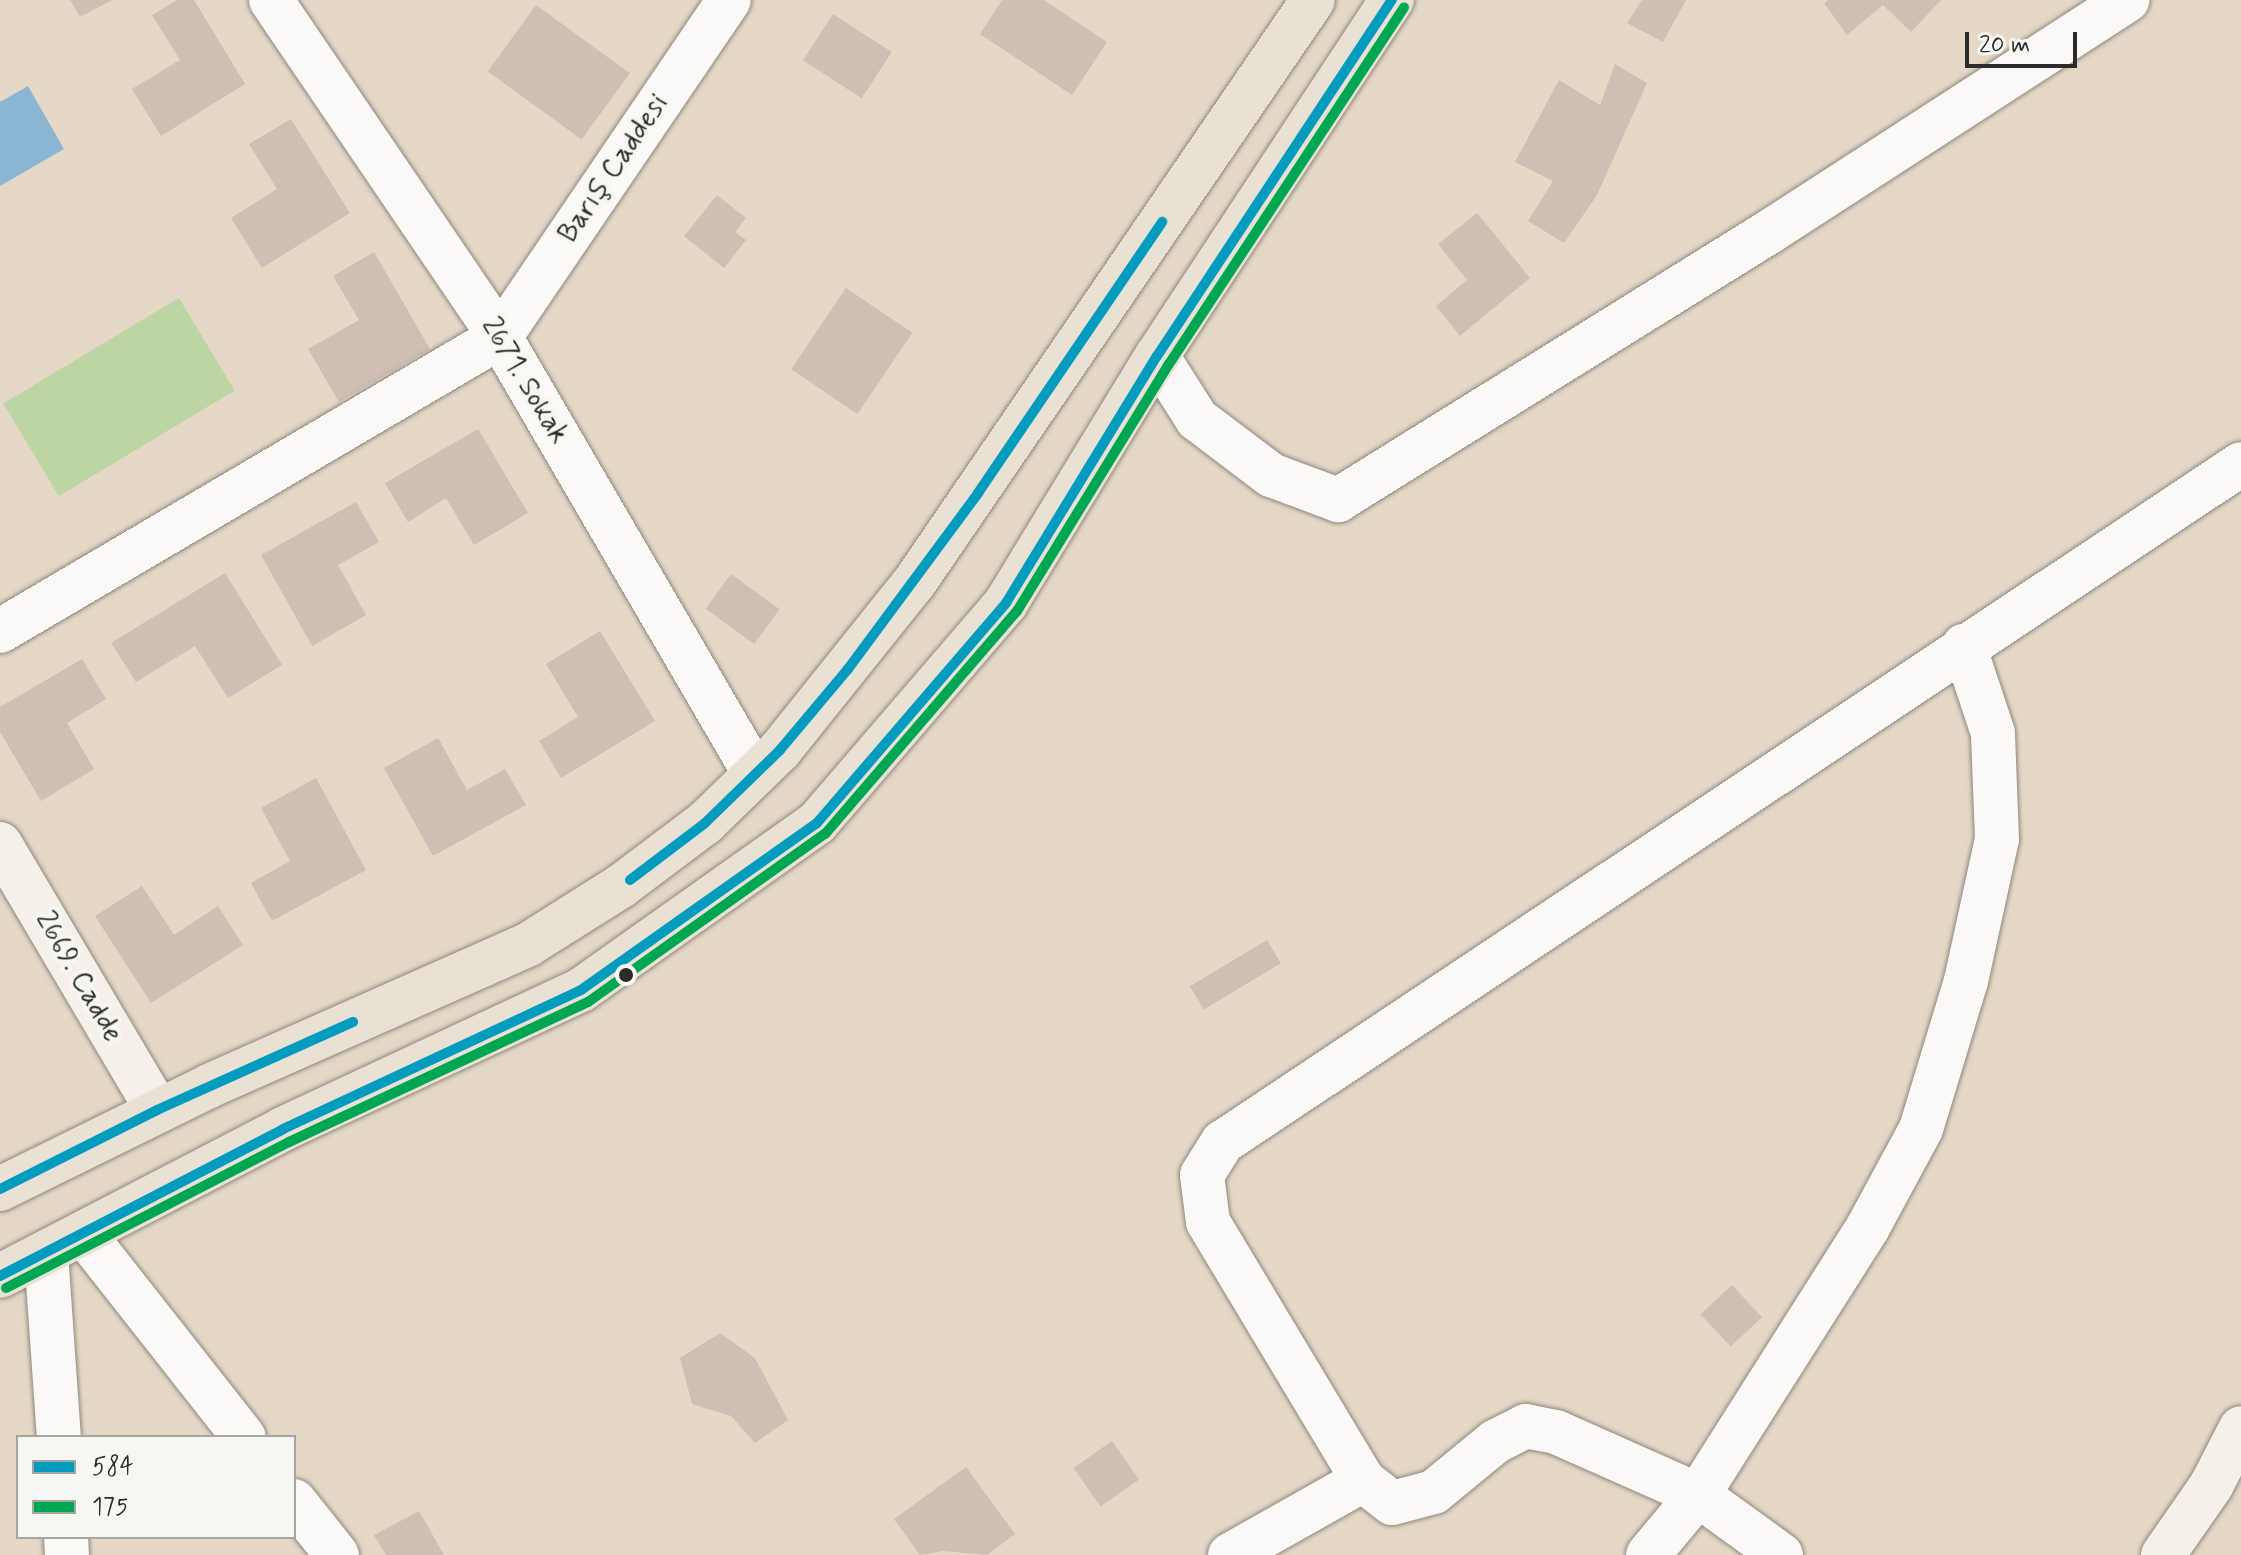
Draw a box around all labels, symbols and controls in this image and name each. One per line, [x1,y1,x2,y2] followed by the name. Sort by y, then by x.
[1969,16,2081,66] scale bar
[1979,30,2030,61] text: 20 m
[552,88,676,250] street label: Barış Caddesi
[473,312,575,450] street label: 2671. Sokak
[27,906,129,1048] street label: 2669. Cadde
[618,967,634,983] unlabelled marker
[16,1435,296,1539] legend
[92,1452,134,1483] text: 584
[92,1492,128,1523] text: 175

